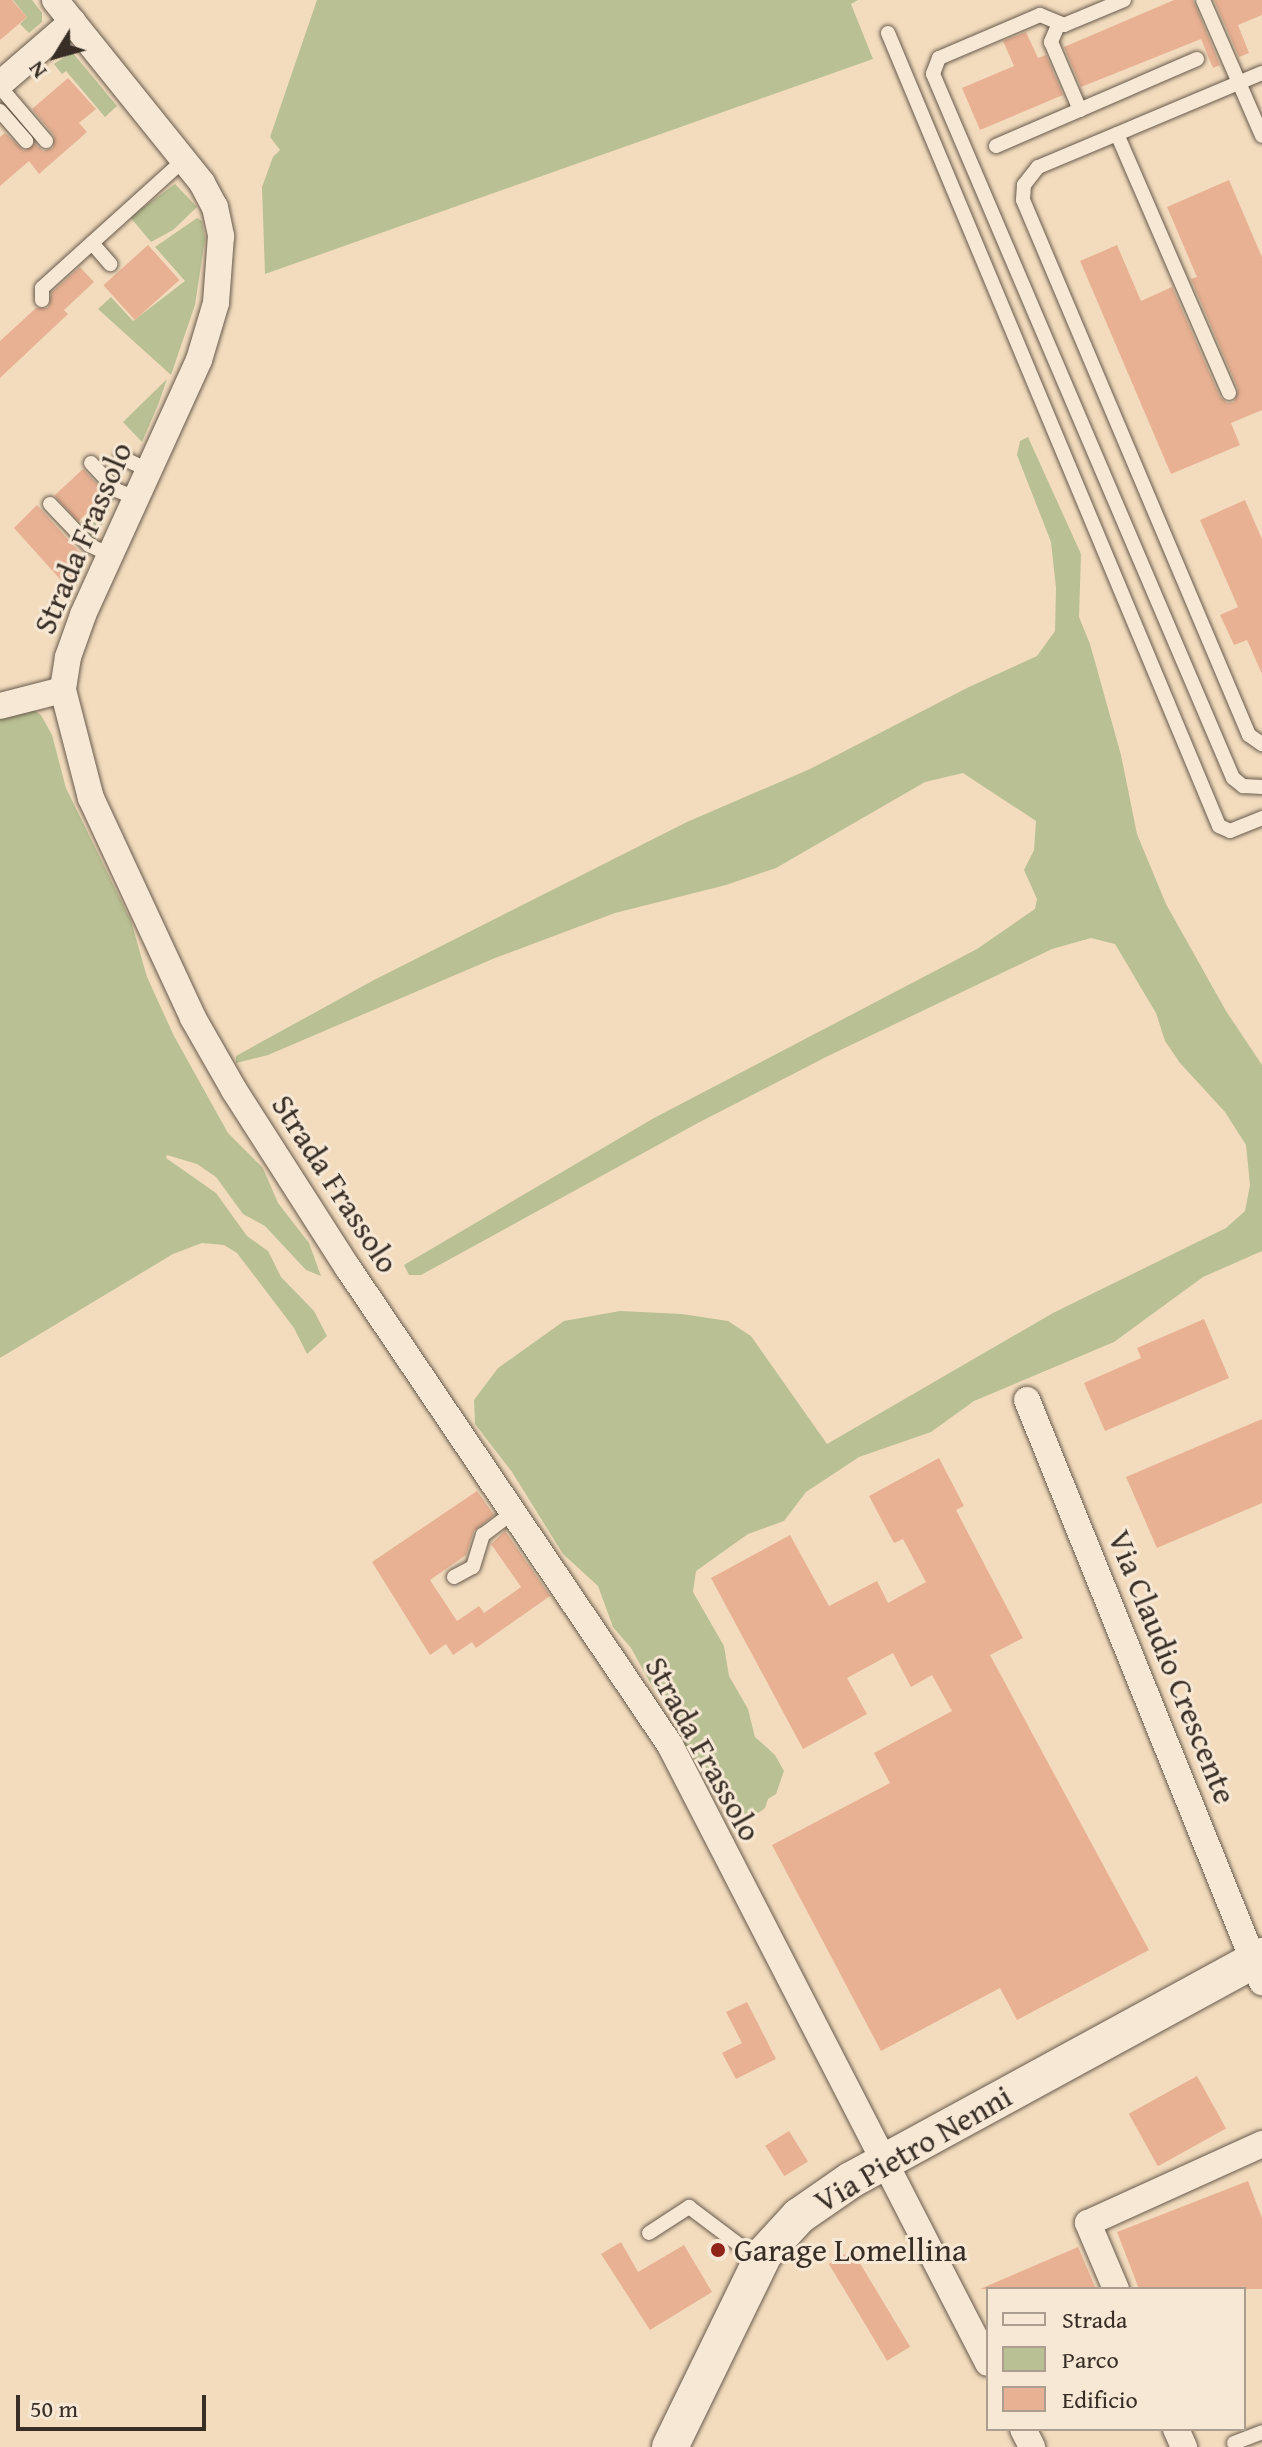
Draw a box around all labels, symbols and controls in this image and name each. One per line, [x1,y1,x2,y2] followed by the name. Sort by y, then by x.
[16,16,96,96] north arrow
[20,55,54,86] text: N
[25,436,141,640] street label: Strada Frassolo
[263,1088,407,1280] street label: Strada Frassolo
[1100,1525,1244,1809] street label: Via Claudio Crescente
[637,1650,769,1848] street label: Strada Frassolo
[807,2077,1019,2221] street label: Via Pietro Nenni
[734,2231,967,2269] place label: Garage Lomellina
[709,2241,727,2259] marker: Garage Lomellina
[986,2287,1246,2431] legend
[1062,2302,1127,2337] text: Strada
[1062,2342,1119,2377] text: Parco
[20,2379,210,2429] scale bar
[1062,2382,1138,2417] text: Edificio
[30,2391,78,2426] text: 50 m

